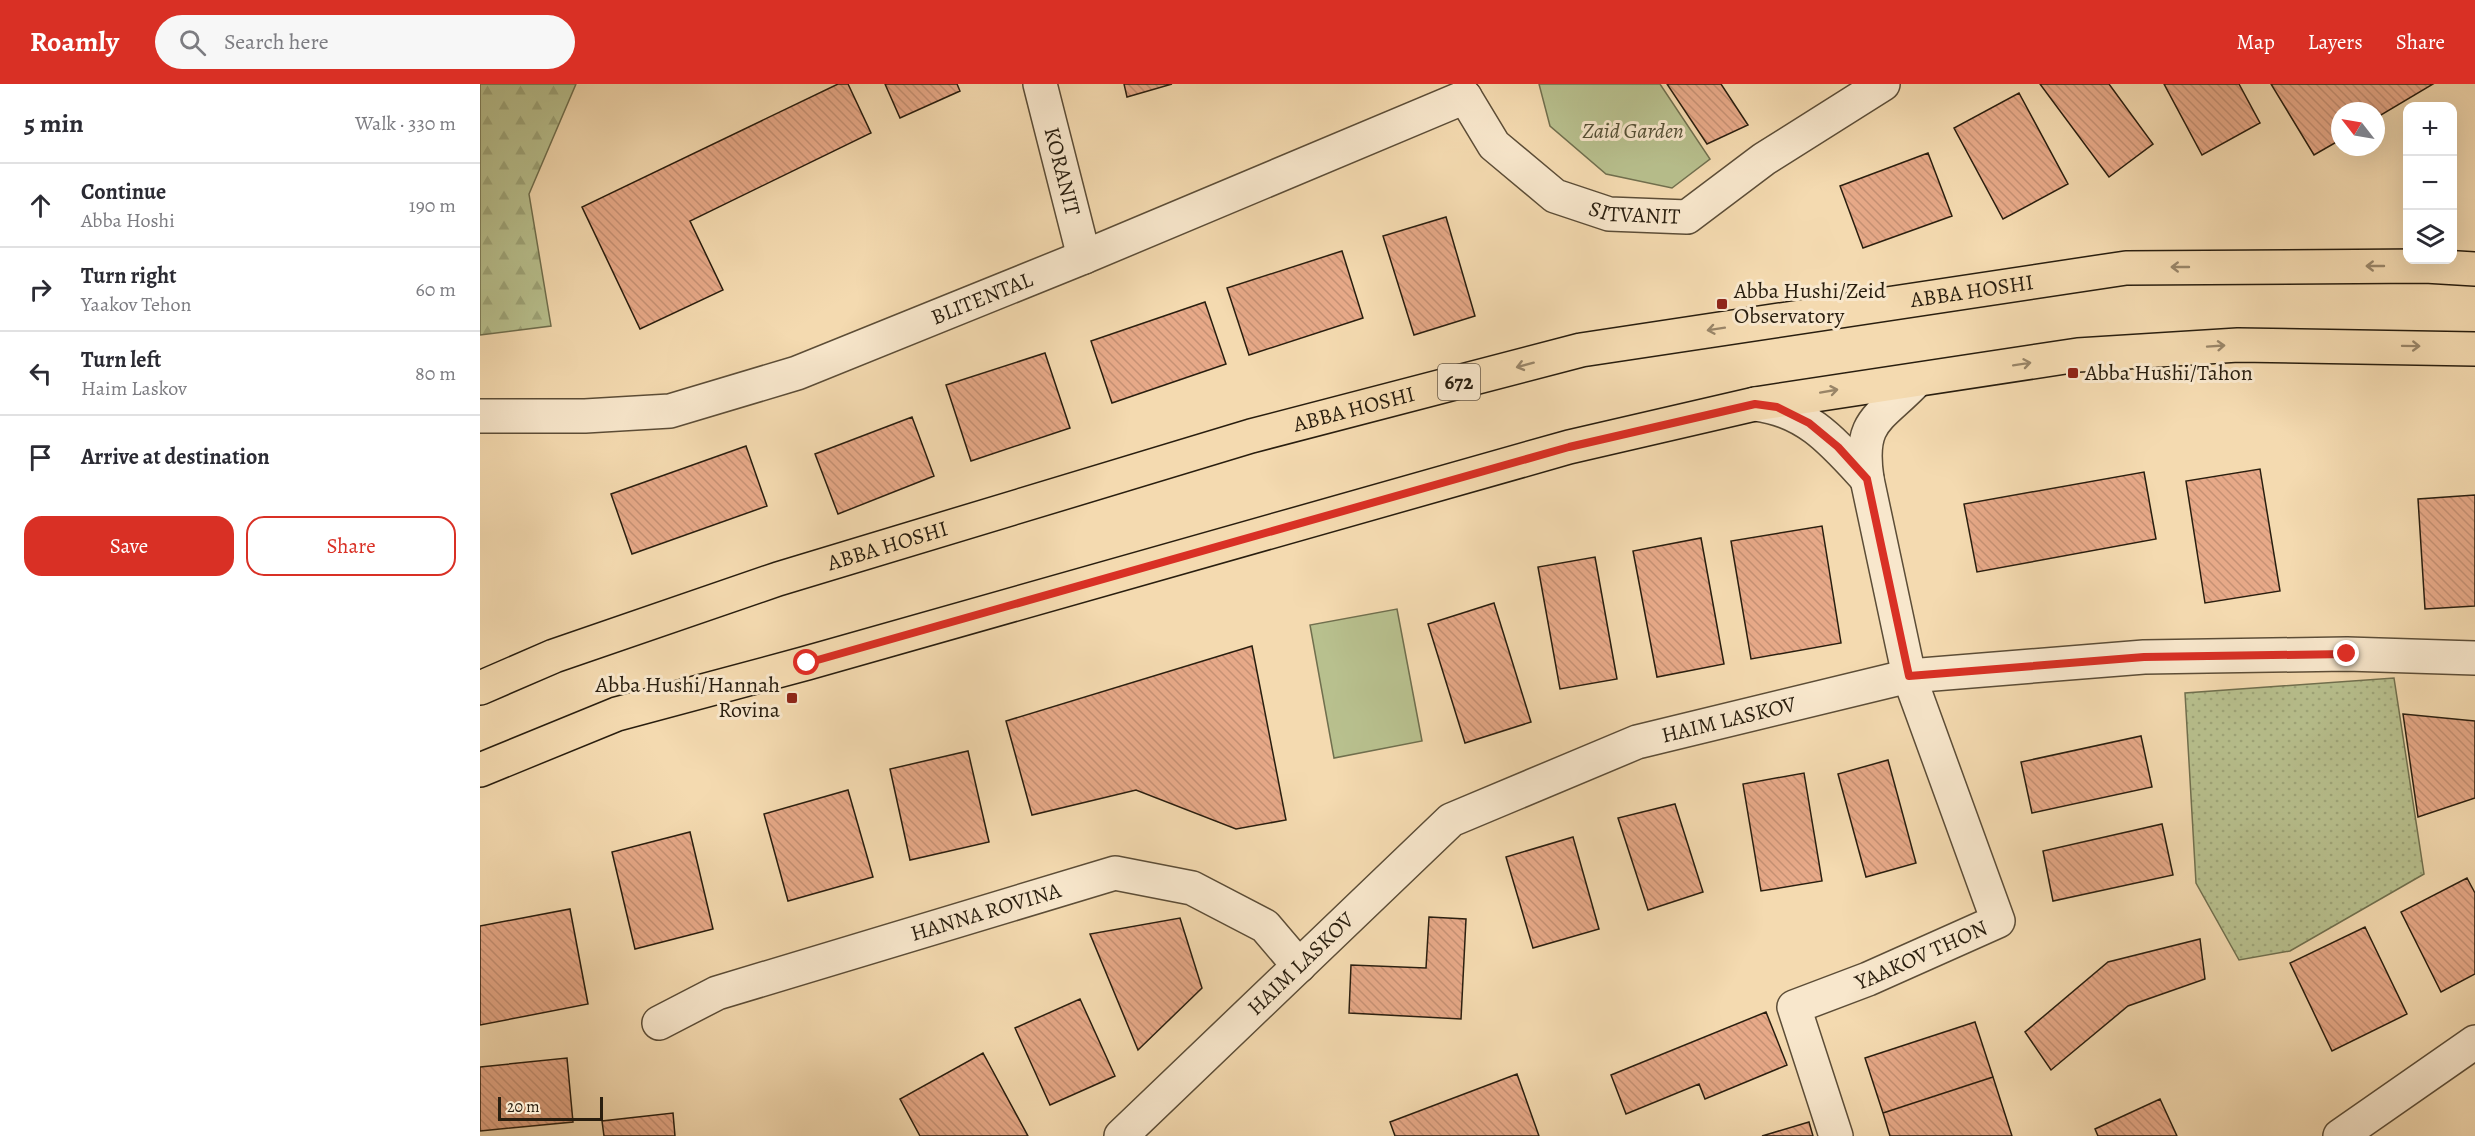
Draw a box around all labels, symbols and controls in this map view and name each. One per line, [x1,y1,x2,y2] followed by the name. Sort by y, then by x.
[155,15,575,69] search box
[30,23,119,61] text: Roamly
[176,26,209,59] icon: search
[224,27,329,57] text: Search here
[2236,28,2275,56] text: Map
[2308,28,2363,56] text: Layers
[2396,28,2445,56] text: Share
[2331,102,2385,156] north arrow
[2403,102,2457,264] map controls
[2403,102,2457,156] button: +
[24,106,84,141] text: 5 min
[355,110,456,137] text: Walk · 330 m
[1582,116,1684,146] park label: Zaid Garden
[1037,124,1088,219] street label: KORANIT
[2403,156,2457,210] button: −
[81,177,166,207] text: Continue
[24,189,57,222] icon: ahead
[409,192,456,219] text: 190 m
[1585,193,1681,232] street label: SITVANIT
[81,207,175,234] text: Abba Hoshi
[2403,210,2457,264] button: layers
[2365,260,2385,272] one-way arrow
[81,261,177,291] text: Turn right
[2170,261,2190,273] one-way arrow
[926,264,1038,332] street label: BLITENTAL
[1907,267,2036,315] street label: ABBA HOSHI
[24,273,57,306] icon: right
[416,276,456,303] text: 60 m
[1733,276,1886,331] place label: Abba Hushi/Zeid Observatory
[81,291,192,318] text: Yaakov Tehon
[1715,297,1729,311] marker: Abba Hushi/Zeid Observatory
[1707,323,1727,334] one-way arrow
[2205,340,2225,351] one-way arrow
[2400,340,2420,352] one-way arrow
[81,345,161,375] text: Turn left
[24,357,57,390] icon: left
[2011,358,2031,369] one-way arrow
[2084,358,2253,388] place label: Abba Hushi/Tahon
[415,360,456,387] text: 80 m
[1516,360,1535,371] one-way arrow
[1438,364,1480,400] road number: 672
[2066,366,2080,380] marker: Abba Hushi/Tahon
[81,375,187,402] text: Haim Laskov
[1289,379,1418,440] street label: ABBA HOSHI
[1818,385,1838,396] one-way arrow
[24,441,57,474] icon: arrive
[81,442,270,472] text: Arrive at destination
[823,514,951,579] street label: ABBA HOSHI
[24,516,234,576] button: Save
[246,516,456,576] button: Share
[2333,640,2359,666] route end
[793,649,819,675] route start
[595,670,781,725] place label: Abba Hushi/Hannah Rovina
[1658,689,1800,751] street label: HAIM LASKOV
[785,691,799,705] marker: Abba Hushi/Hannah Rovina
[907,875,1066,949] street label: HANNA ROVINA
[1241,905,1361,1022] street label: HAIM LASKOV
[1850,913,1992,998] street label: YAAKOV THON
[498,1094,603,1122] scale bar
[507,1096,540,1118] text: 20 m

